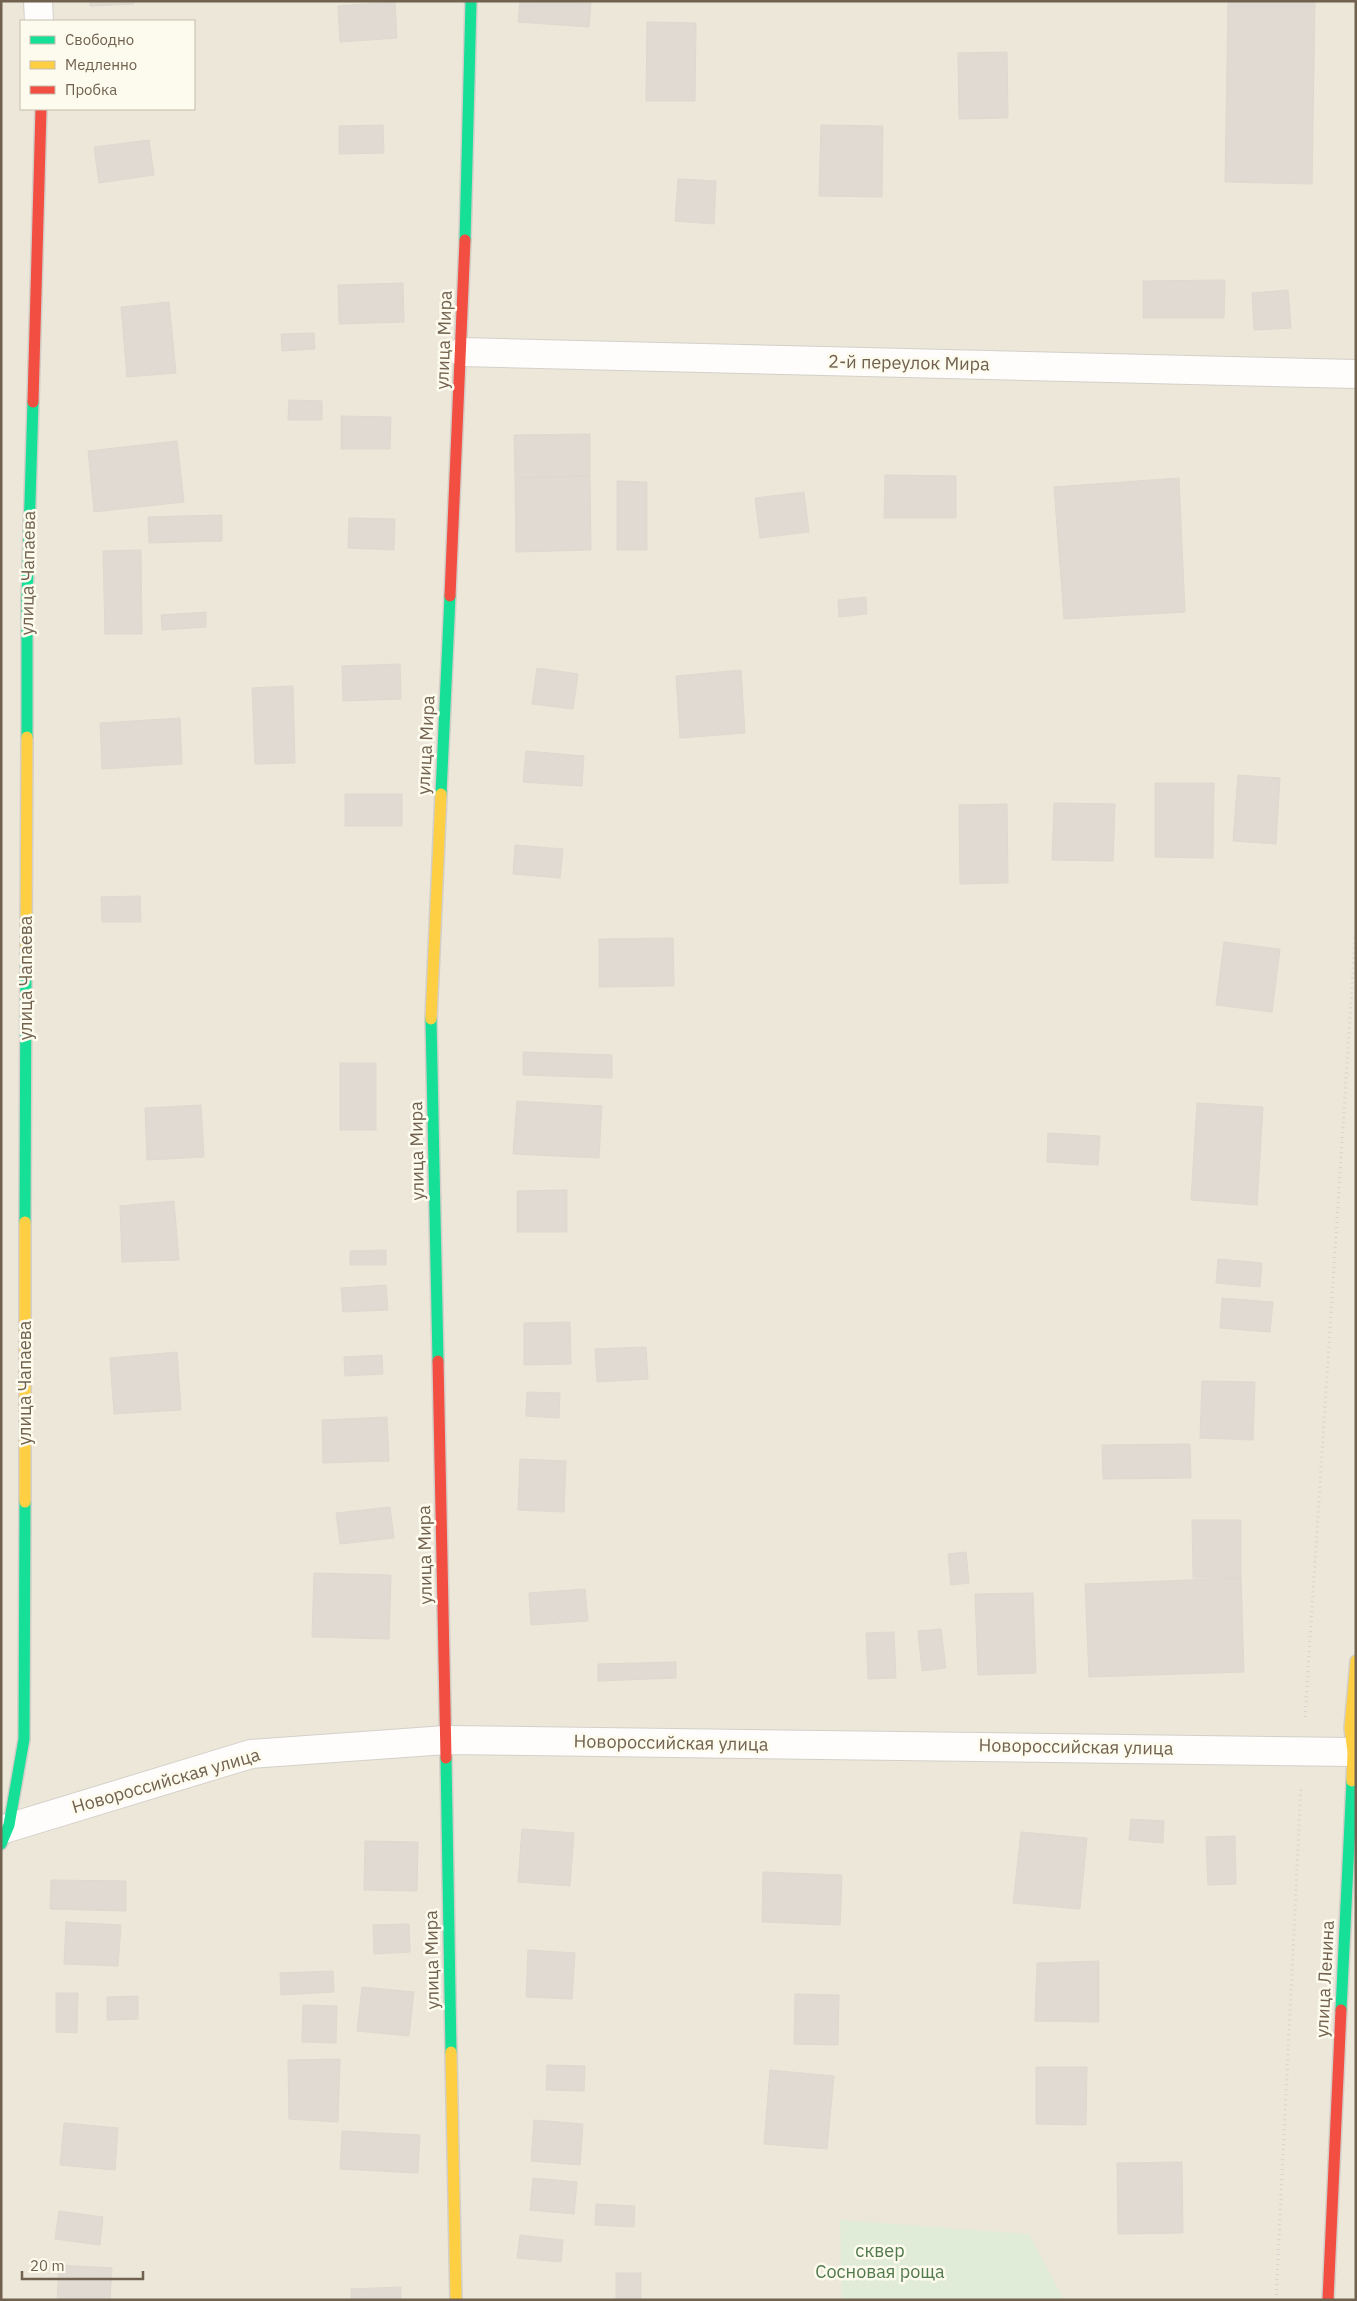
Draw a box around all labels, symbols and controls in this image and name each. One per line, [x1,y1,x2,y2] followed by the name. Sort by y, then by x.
[20,20,195,110] legend
[65,30,134,49] text: Свободно
[65,55,137,74] text: Медленно
[65,80,117,99] text: Пробка
[430,290,457,390] street label: улица Мира
[828,350,990,375] street label: 2-й переулок Мира
[15,510,40,636] street label: улица Чапаева
[411,694,440,795] street label: улица Мира
[14,915,37,1040] street label: улица Чапаева
[404,1101,429,1201] street label: улица Мира
[13,1320,36,1445] street label: улица Чапаева
[412,1505,437,1605] street label: улица Мира
[573,1729,769,1756] street label: Новороссийская улица
[978,1733,1174,1760] street label: Новороссийская улица
[69,1743,263,1818] street label: Новороссийская улица
[419,1910,444,2010] street label: улица Мира
[1310,1919,1339,2038] street label: улица Ленина
[815,2239,945,2283] park label: сквер Сосновая роща
[22,2248,144,2280] scale bar
[30,2256,65,2275] text: 20 m

